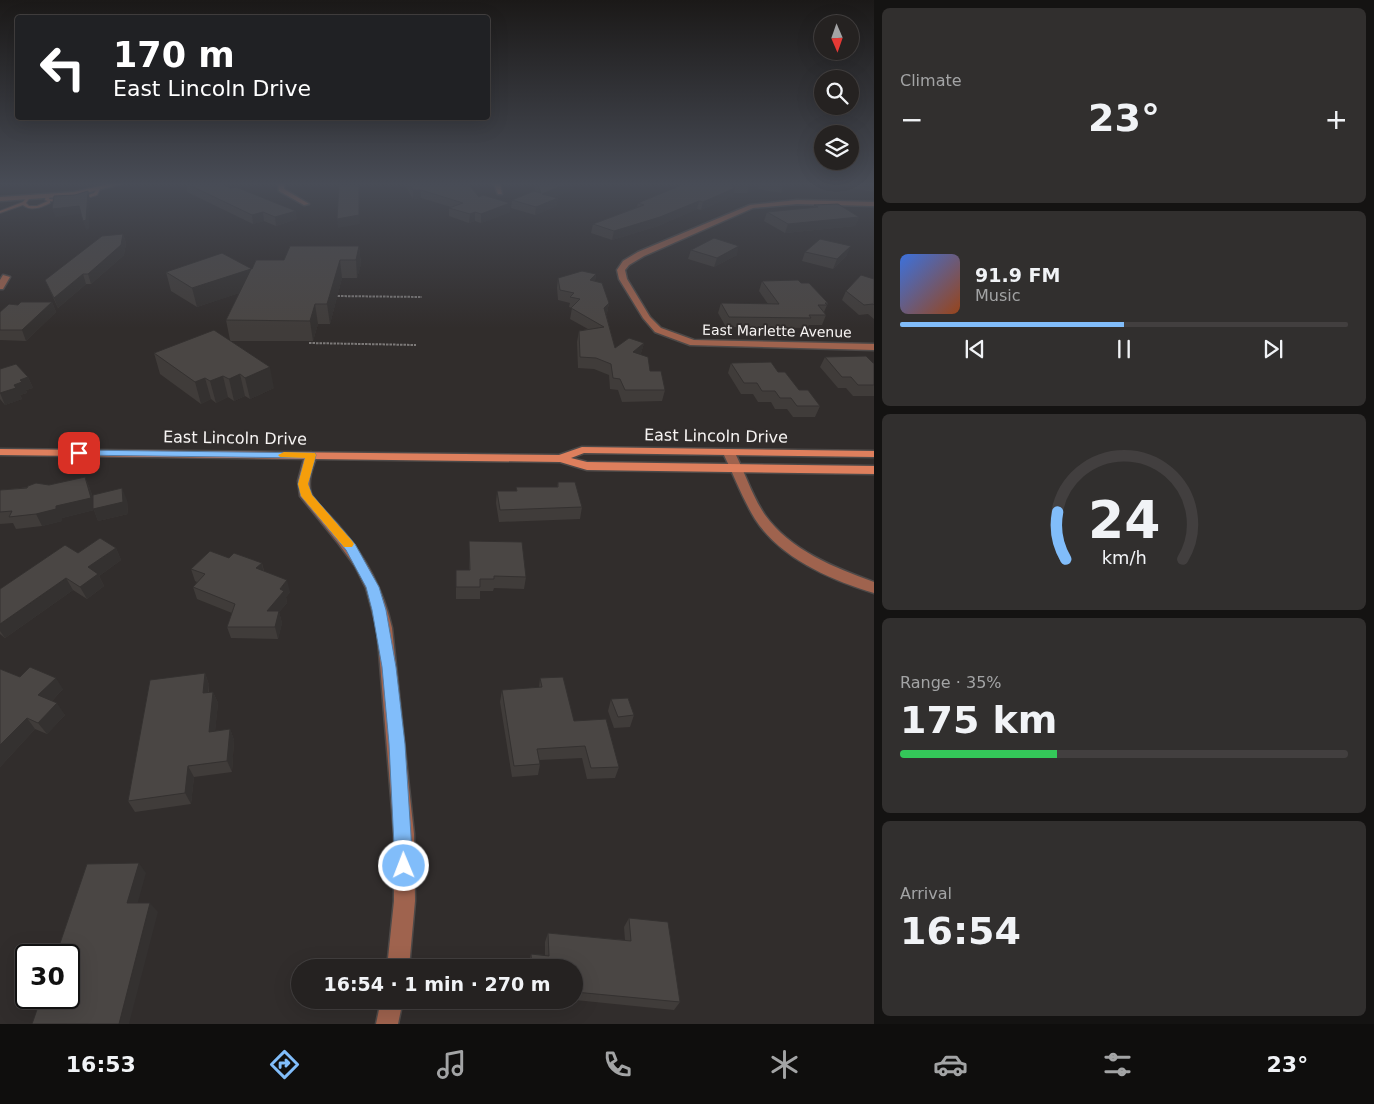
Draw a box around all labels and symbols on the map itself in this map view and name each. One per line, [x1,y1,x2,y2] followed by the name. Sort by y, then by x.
[814,15,859,60] north arrow
[702,322,852,340] street label: East Marlette Avenue
[644,425,788,447] street label: East Lincoln Drive
[163,427,307,449] street label: East Lincoln Drive
[58,432,100,474] pin
[377,839,429,891] position arrow
[15,944,80,1009] speed limit sign: 30

